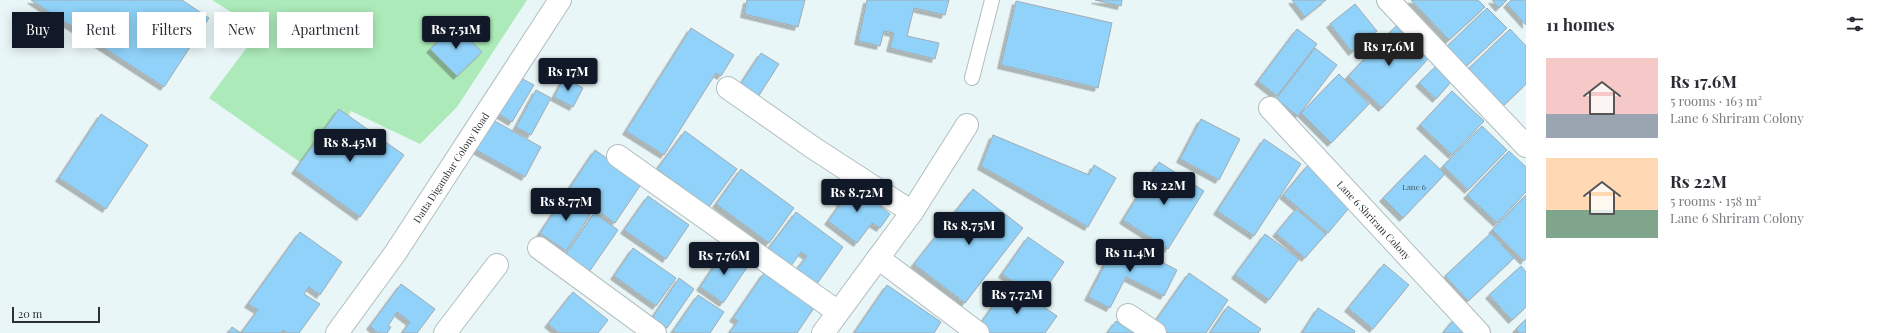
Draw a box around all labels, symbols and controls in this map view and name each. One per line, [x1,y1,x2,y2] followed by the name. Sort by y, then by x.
[12,12,64,48] chip: Buy
[72,12,129,48] chip: Rent
[137,12,206,48] chip: Filters
[214,12,269,48] chip: New
[277,12,373,48] chip: Apartment
[1546,13,1615,35] text: 11 homes
[1844,13,1866,35] icon: filters
[415,16,497,50] pin: Rs 7.51M
[431,20,481,37] text: Rs 7.51M
[1348,33,1430,67] pin: Rs 17.6M
[1363,37,1415,54] text: Rs 17.6M
[535,58,601,92] pin: Rs 17M
[548,62,588,79] text: Rs 17M
[1670,70,1737,92] text: Rs 17.6M
[1578,74,1626,122] icon: home
[1670,92,1762,109] text: 5 rooms · 163 m²
[410,109,492,226] street label: Datta Digambar Colony Road
[1670,109,1804,126] text: Lane 6 Shriram Colony
[309,129,391,163] pin: Rs 8.45M
[323,133,377,150] text: Rs 8.45M
[1670,170,1727,192] text: Rs 22M
[1131,172,1197,206] pin: Rs 22M
[1578,174,1626,222] icon: home
[1142,176,1186,193] text: Rs 22M
[1334,178,1414,263] street label: Lane 6 Shriram Colony
[816,179,898,213] pin: Rs 8.72M
[1402,181,1426,192] house number: Lane 6
[830,183,884,200] text: Rs 8.72M
[525,188,607,222] pin: Rs 8.77M
[540,192,592,209] text: Rs 8.77M
[1670,192,1761,209] text: 5 rooms · 158 m²
[1670,209,1804,226] text: Lane 6 Shriram Colony
[928,212,1010,246] pin: Rs 8.75M
[943,216,995,233] text: Rs 8.75M
[1089,239,1171,273] pin: Rs 11.4M
[683,242,765,276] pin: Rs 7.76M
[1105,243,1155,260] text: Rs 11.4M
[698,246,750,263] text: Rs 7.76M
[976,281,1058,315] pin: Rs 7.72M
[991,285,1043,302] text: Rs 7.72M
[12,305,100,324] scale bar
[18,306,42,321] text: 20 m

